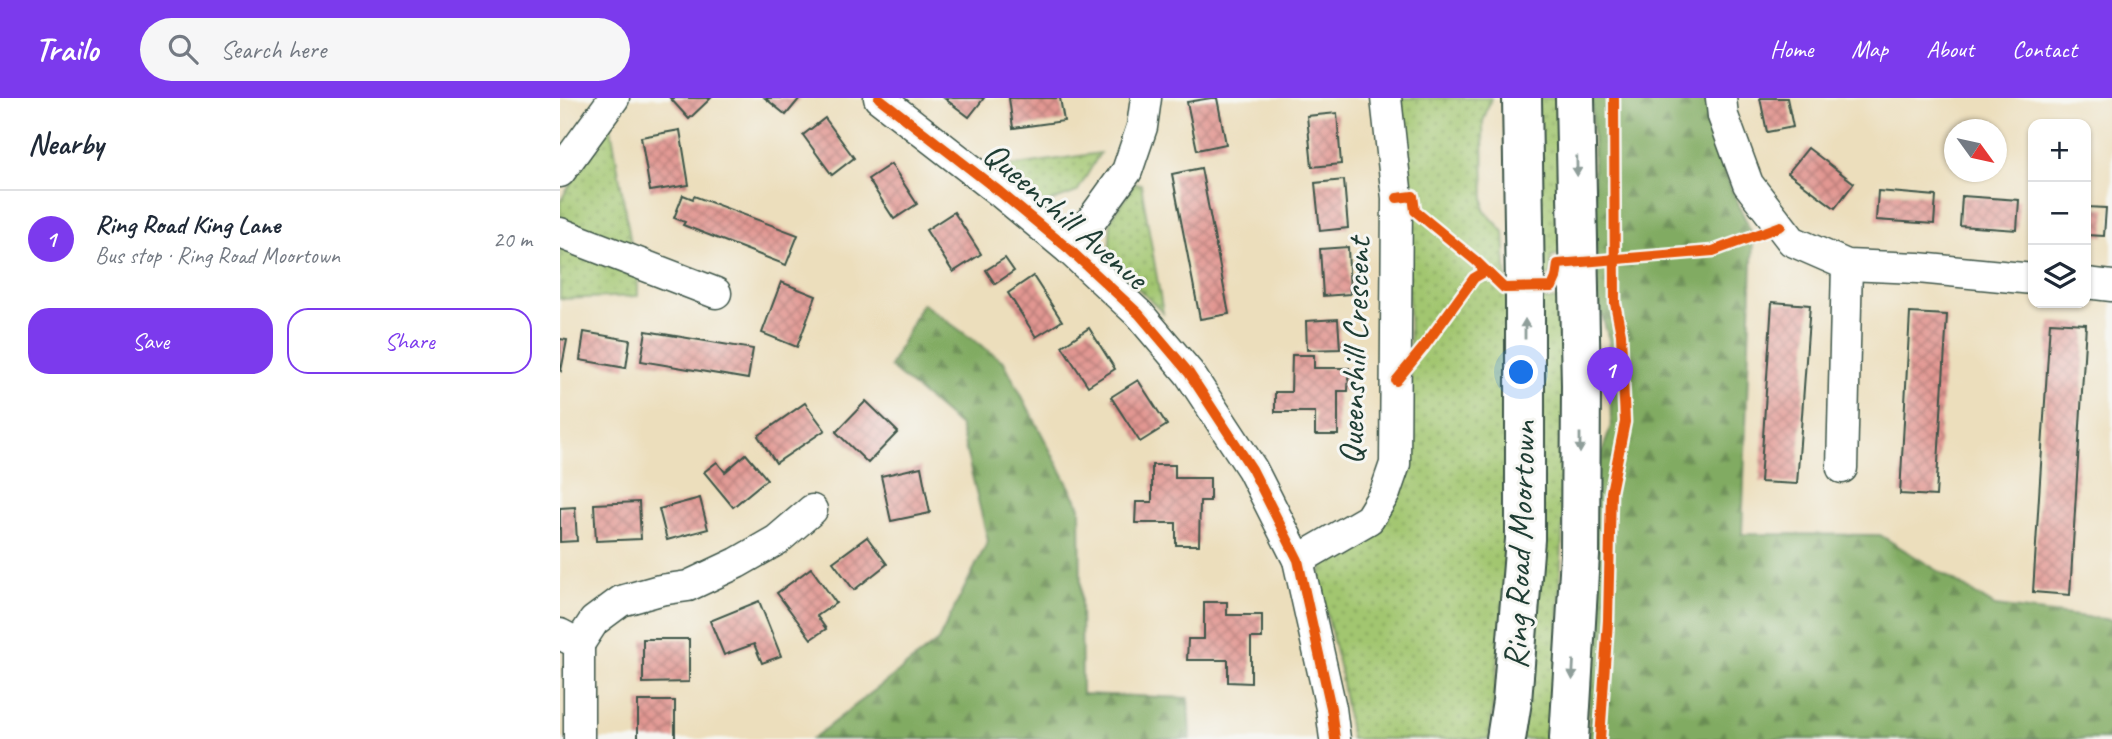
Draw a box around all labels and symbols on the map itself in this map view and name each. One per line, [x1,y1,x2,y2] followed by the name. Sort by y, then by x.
[1944,119,2007,182] north arrow
[974,131,1160,301] street label: Queenshill Avenue
[1571,155,1582,177] one-way arrow
[1328,233,1381,465] street label: Queenshill Crescent
[1519,318,1531,340] one-way arrow
[1587,347,1633,405] pin: 1
[1504,355,1538,389] your location
[1493,419,1546,670] street label: Ring Road Moortown
[1575,432,1586,454] one-way arrow
[1567,659,1578,681] one-way arrow

